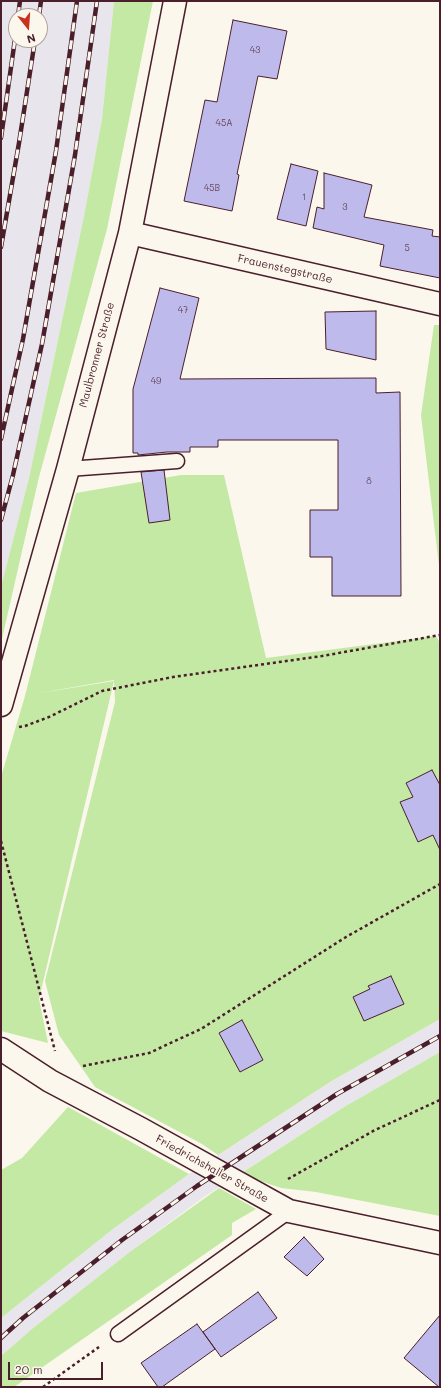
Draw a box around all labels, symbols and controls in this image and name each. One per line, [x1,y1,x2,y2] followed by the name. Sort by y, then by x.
[8,8,48,48] north arrow
[25,31,38,47] text: N
[250,45,260,55] house number: 43
[216,118,232,128] house number: 45A
[204,183,220,193] house number: 45B
[302,192,306,202] house number: 1
[342,202,348,212] house number: 3
[404,243,410,253] house number: 5
[236,252,334,286] street label: Frauenstegstraße
[77,301,117,409] street label: Maulbronner Straße
[178,305,188,315] house number: 47
[151,376,161,386] house number: 49
[366,476,372,486] house number: 8
[153,1132,271,1206] street label: Friedrichshaller Straße
[10,1354,105,1380] scale bar
[15,1361,43,1377] text: 20 m

